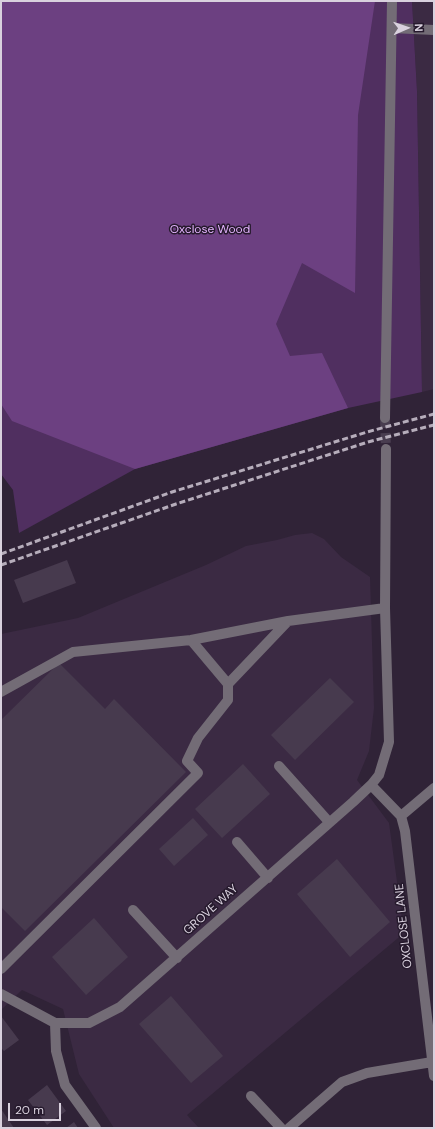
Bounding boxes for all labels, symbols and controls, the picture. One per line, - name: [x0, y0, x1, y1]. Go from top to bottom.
- north arrow: [387, 8, 427, 48]
- text: N: [412, 23, 426, 32]
- park label: Oxclose Wood: [170, 223, 250, 237]
- street label: GROVE WAY: [181, 882, 241, 938]
- street label: OXCLOSE LANE: [392, 883, 416, 969]
- scale bar: [10, 1095, 63, 1121]
- text: 20 m: [15, 1102, 44, 1118]

